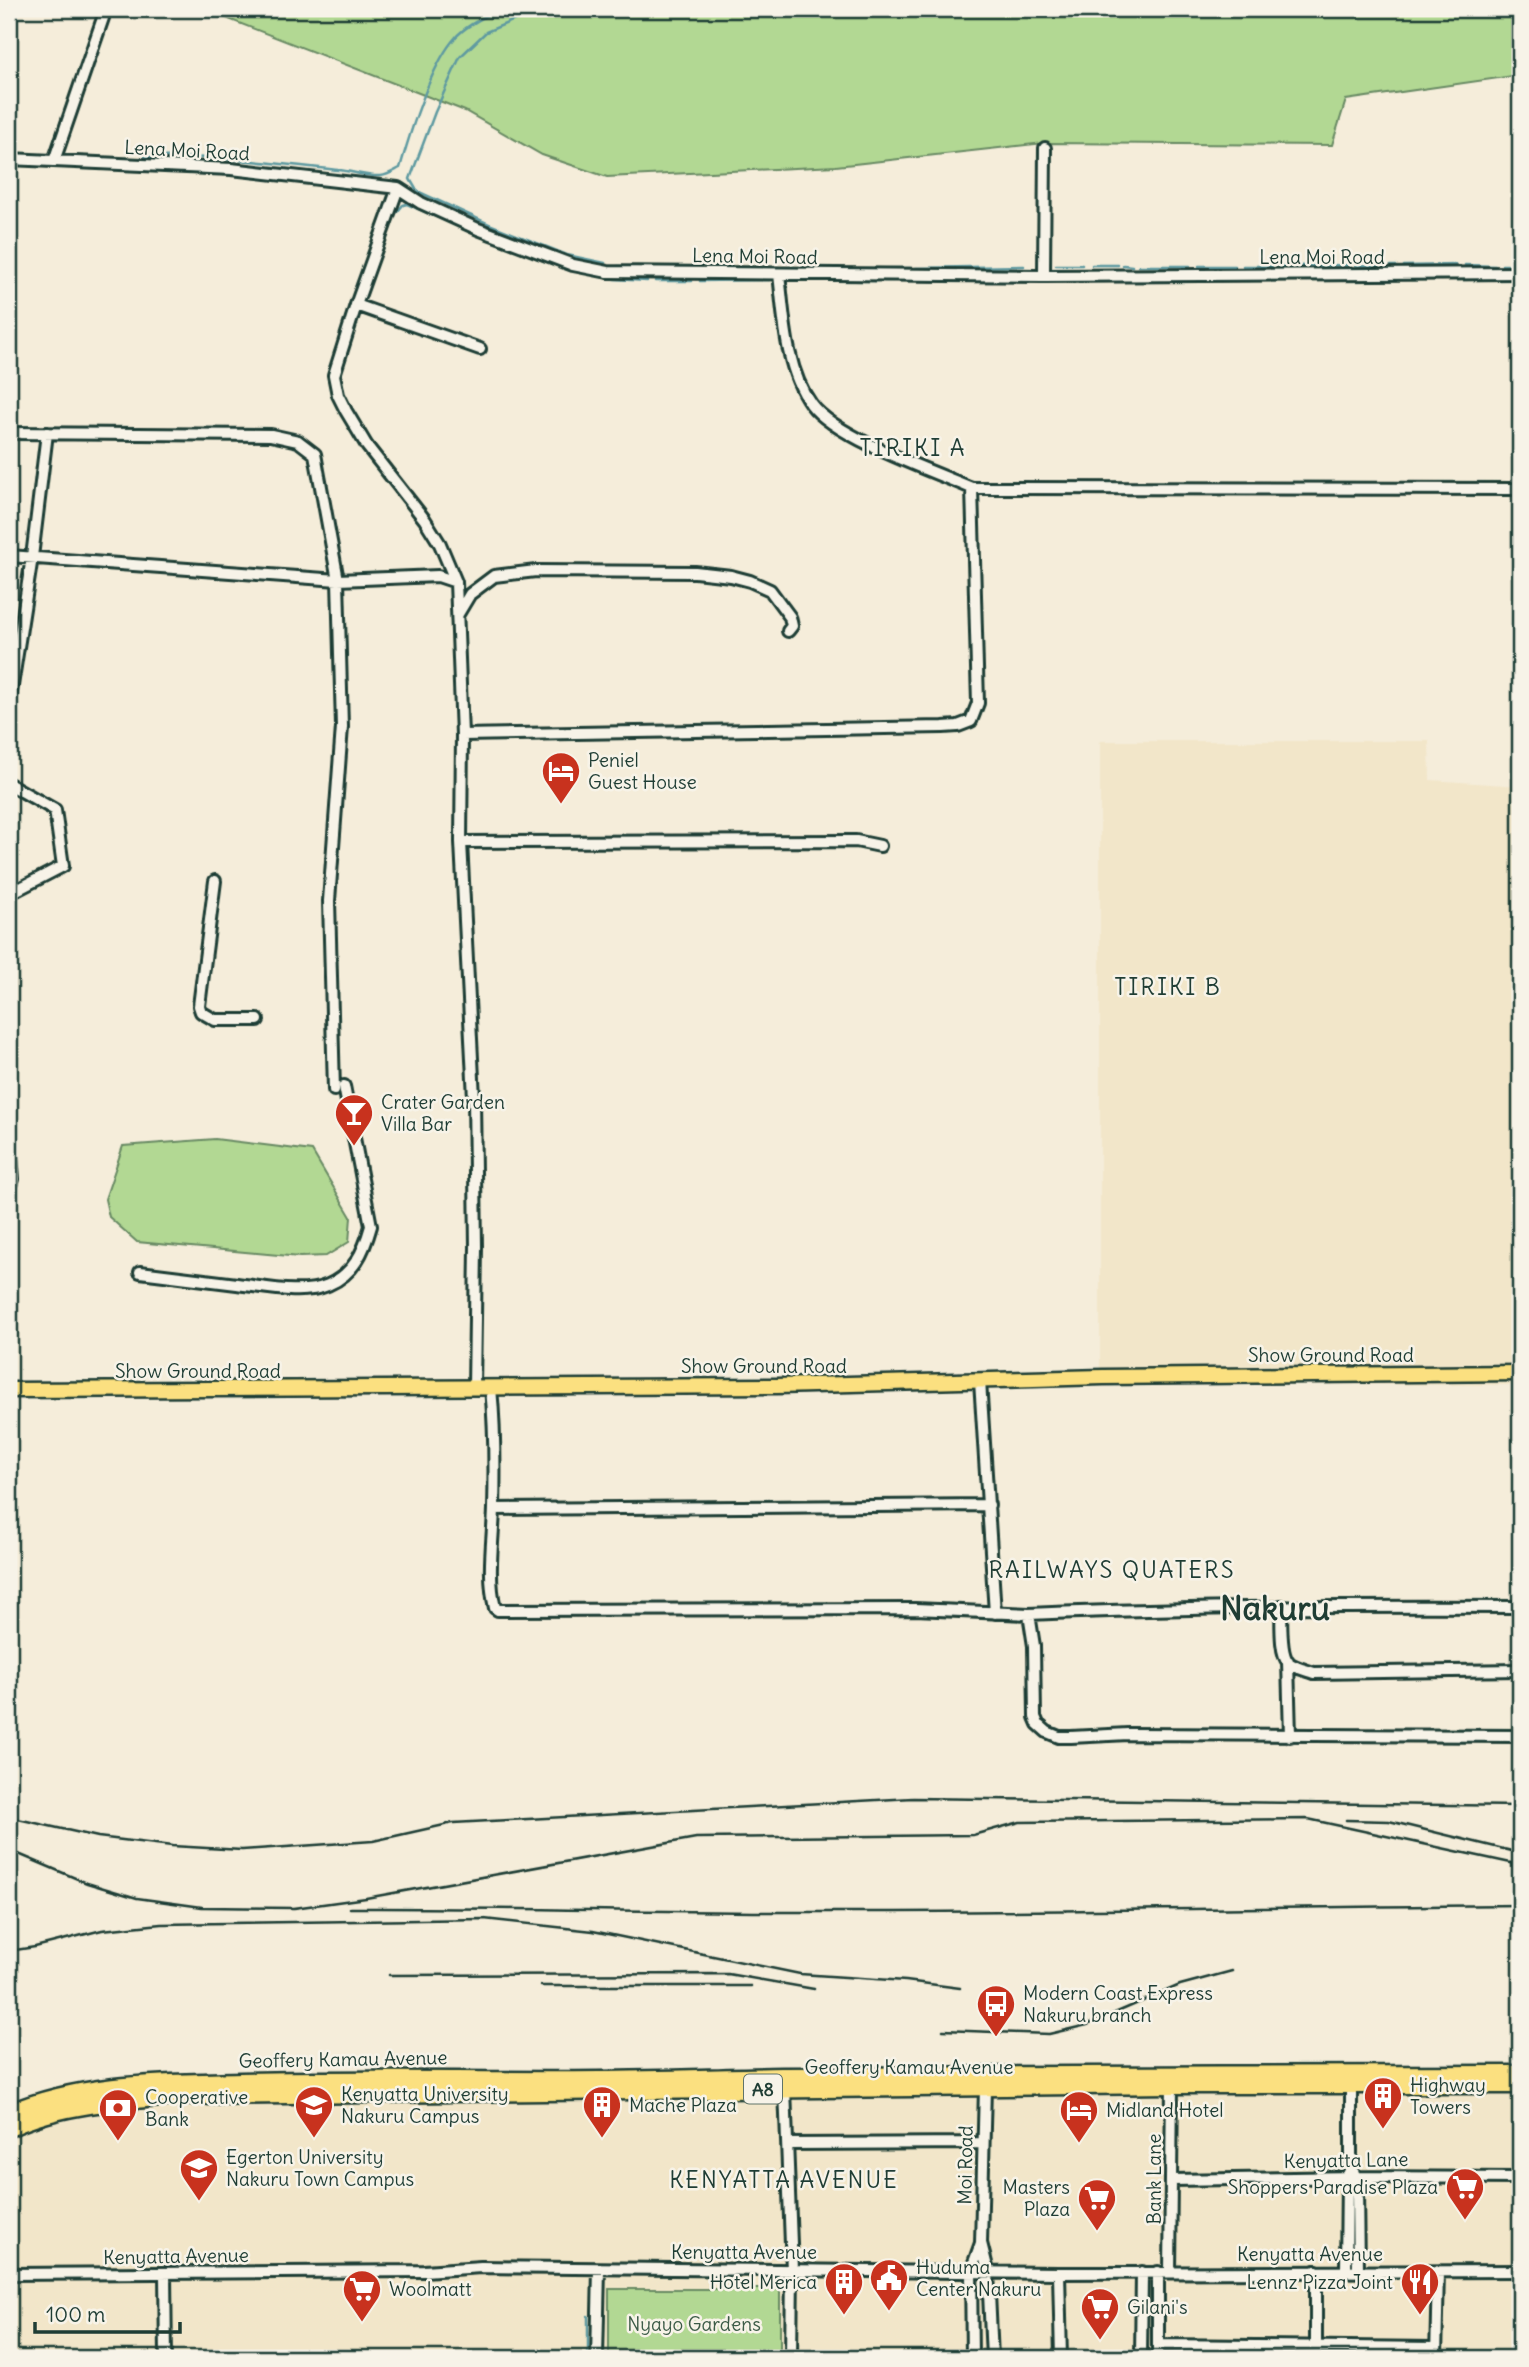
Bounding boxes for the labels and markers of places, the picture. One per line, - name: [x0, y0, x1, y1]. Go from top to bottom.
- place label: Peniel Guest House: [588, 748, 697, 794]
- hotel icon: Peniel Guest House: [540, 750, 582, 805]
- place label: Crater Garden Villa Bar: [381, 1090, 505, 1136]
- bar icon: Crater Garden Villa Bar: [333, 1092, 375, 1147]
- place label: Modern Coast Express Nakuru branch: [1023, 1981, 1213, 2027]
- bus stop icon: Modern Coast Express Nakuru branch: [975, 1983, 1017, 2038]
- place label: Highway Towers: [1410, 2073, 1486, 2119]
- building icon: Highway Towers: [1362, 2075, 1404, 2130]
- place label: Kenyatta University Nakuru Campus: [341, 2082, 509, 2128]
- school or university icon: Kenyatta University Nakuru Campus: [293, 2084, 335, 2139]
- building icon: Mache Plaza: [581, 2084, 623, 2139]
- place label: Cooperative Bank: [145, 2085, 248, 2131]
- bank icon: Cooperative Bank: [97, 2087, 139, 2142]
- hotel icon: Midland Hotel: [1058, 2089, 1100, 2144]
- place label: Mache Plaza: [629, 2093, 737, 2117]
- place label: Midland Hotel: [1106, 2098, 1223, 2122]
- place label: Egerton University Nakuru Town Campus: [226, 2145, 414, 2191]
- school or university icon: Egerton University Nakuru Town Campus: [178, 2147, 220, 2202]
- supermarket icon: Shoppers Paradise Plaza: [1444, 2166, 1486, 2221]
- place label: Masters Plaza: [1002, 2175, 1070, 2221]
- place label: Shoppers Paradise Plaza: [1228, 2175, 1438, 2199]
- supermarket icon: Masters Plaza: [1076, 2177, 1118, 2232]
- place label: Huduma Center Nakuru: [916, 2255, 1041, 2301]
- public building icon: Huduma Center Nakuru: [868, 2257, 910, 2312]
- building icon: Hotel Merica: [823, 2261, 865, 2316]
- restaurant icon: Lennz Pizza Joint: [1399, 2261, 1441, 2316]
- supermarket icon: Woolmatt: [341, 2268, 383, 2323]
- place label: Hotel Merica: [710, 2270, 817, 2294]
- place label: Lennz Pizza Joint: [1247, 2270, 1393, 2294]
- place label: Woolmatt: [389, 2277, 472, 2301]
- supermarket icon: Gilani's: [1079, 2286, 1121, 2341]
- place label: Gilani's: [1127, 2295, 1188, 2319]

